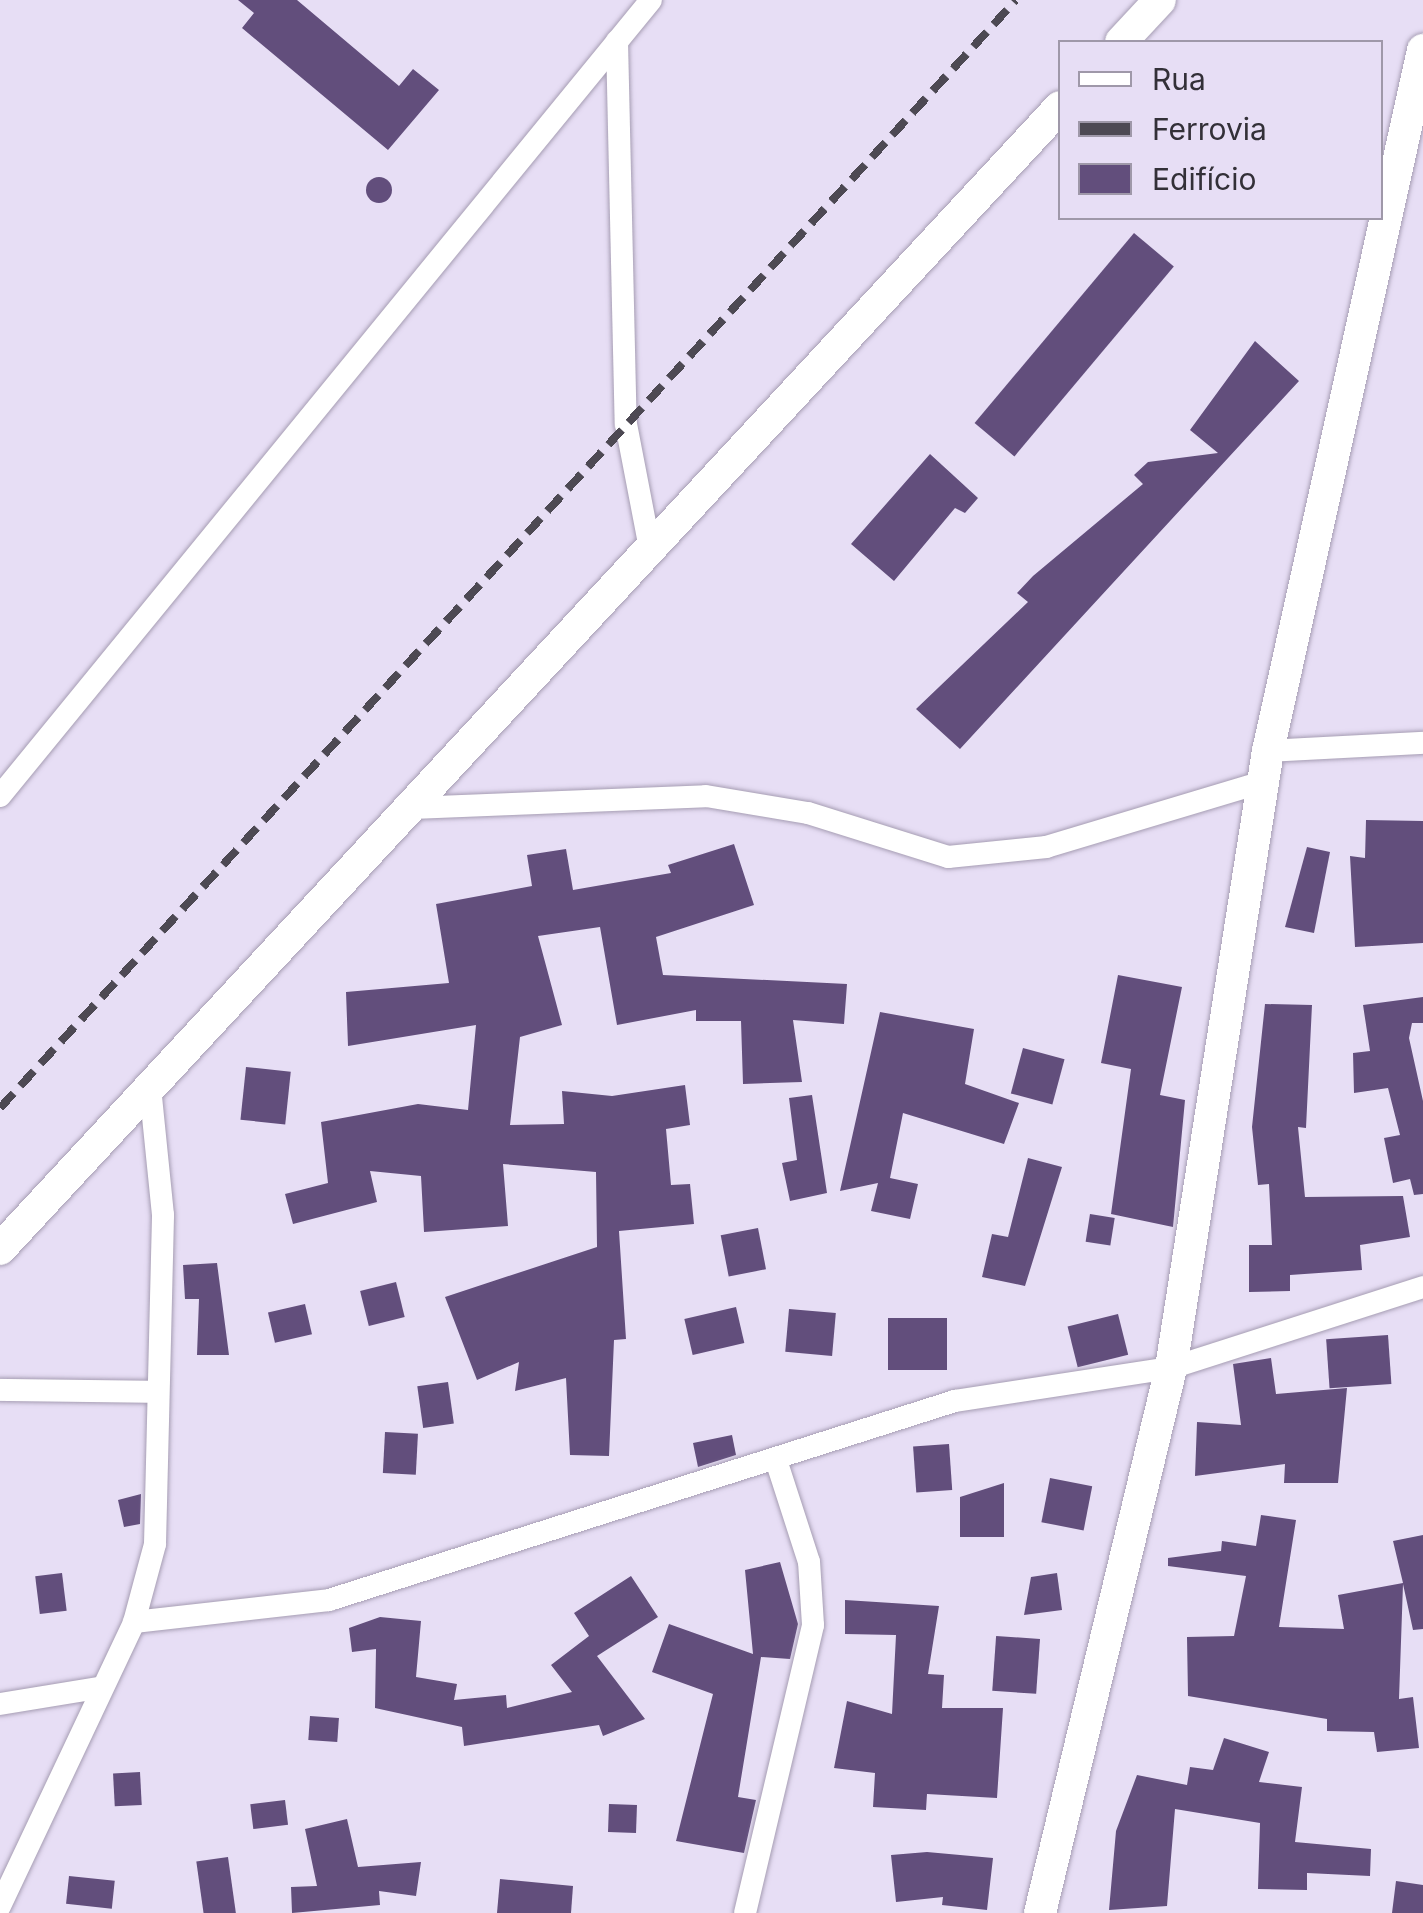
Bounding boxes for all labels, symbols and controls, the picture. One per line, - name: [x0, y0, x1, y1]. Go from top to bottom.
- legend: [1058, 40, 1383, 220]
- text: Rua: [1152, 61, 1206, 97]
- text: Ferrovia: [1152, 111, 1267, 147]
- text: Edifício: [1152, 161, 1256, 197]

